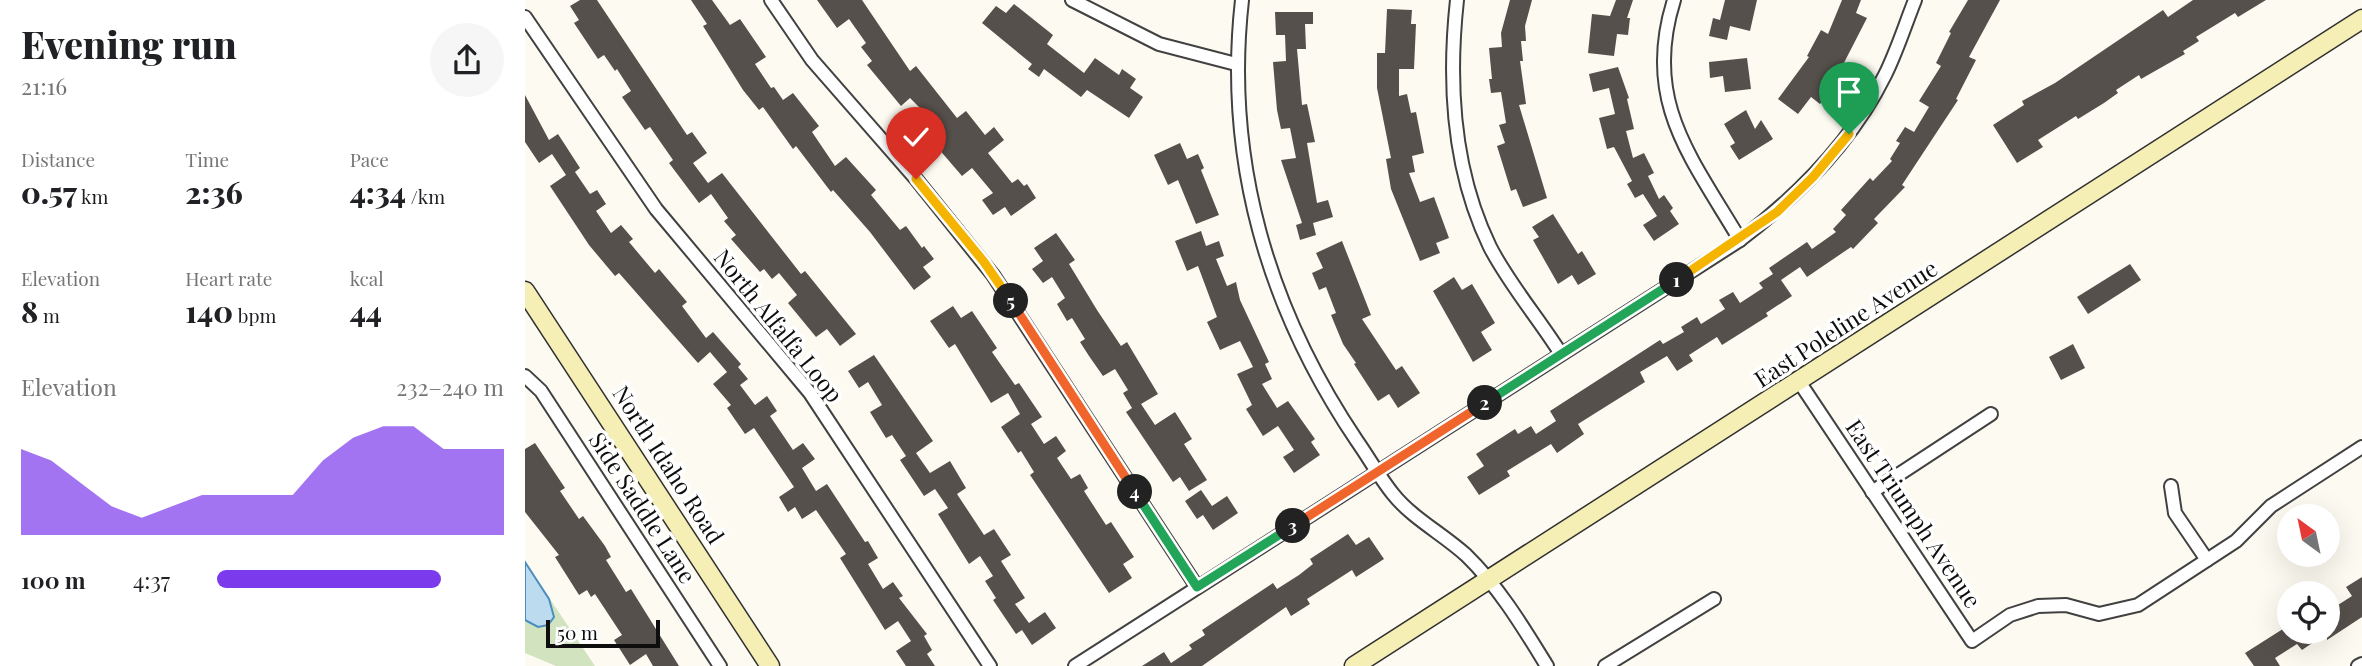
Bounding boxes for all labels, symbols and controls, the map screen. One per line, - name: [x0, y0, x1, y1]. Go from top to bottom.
- text: Evening run: [21, 18, 237, 69]
- button: share: [430, 23, 504, 97]
- pin: [1819, 62, 1879, 134]
- text: 21:16: [21, 70, 67, 101]
- icon: arrive: [1830, 73, 1868, 111]
- pin: [886, 107, 946, 179]
- icon: check: [897, 118, 935, 156]
- text: Distance: [21, 146, 95, 172]
- text: Time: [185, 146, 229, 172]
- text: Pace: [350, 146, 389, 172]
- text: 0.57: [21, 172, 77, 212]
- text: 2:36: [185, 172, 243, 212]
- text: 4:34: [350, 172, 406, 212]
- text: km: [77, 183, 108, 209]
- text: /km: [406, 183, 445, 209]
- street label: North Alfalfa Loop: [708, 242, 851, 408]
- street label: East Poleline Avenue: [1748, 252, 1943, 394]
- pin: 1: [1659, 262, 1695, 298]
- text: Elevation: [21, 265, 100, 291]
- text: Heart rate: [185, 265, 272, 291]
- text: kcal: [350, 265, 384, 291]
- text: 1: [1673, 266, 1680, 292]
- pin: 5: [993, 284, 1029, 318]
- text: 5: [1006, 287, 1015, 313]
- text: 8: [21, 291, 38, 331]
- text: 140: [185, 291, 233, 331]
- text: 44: [350, 291, 382, 331]
- text: m: [38, 302, 60, 328]
- text: bpm: [233, 302, 276, 328]
- text: Elevation: [21, 371, 117, 402]
- text: 232–240 m: [396, 371, 504, 402]
- street label: North Idaho Road: [607, 379, 732, 549]
- pin: 2: [1467, 386, 1503, 420]
- text: 2: [1480, 389, 1489, 415]
- street label: East Triumph Avenue: [1839, 413, 1989, 614]
- street label: Side Saddle Lane: [583, 426, 704, 589]
- pin: 4: [1117, 475, 1153, 510]
- text: 4: [1129, 478, 1140, 504]
- north arrow: [2277, 504, 2340, 567]
- map controls: [2277, 504, 2340, 644]
- pin: 3: [1275, 508, 1311, 544]
- text: 3: [1288, 512, 1297, 538]
- text: 100 m: [21, 564, 86, 595]
- text: 4:37: [133, 564, 170, 595]
- button: locate: [2277, 581, 2340, 644]
- scale bar: [546, 617, 660, 649]
- text: 50 m: [557, 619, 598, 645]

